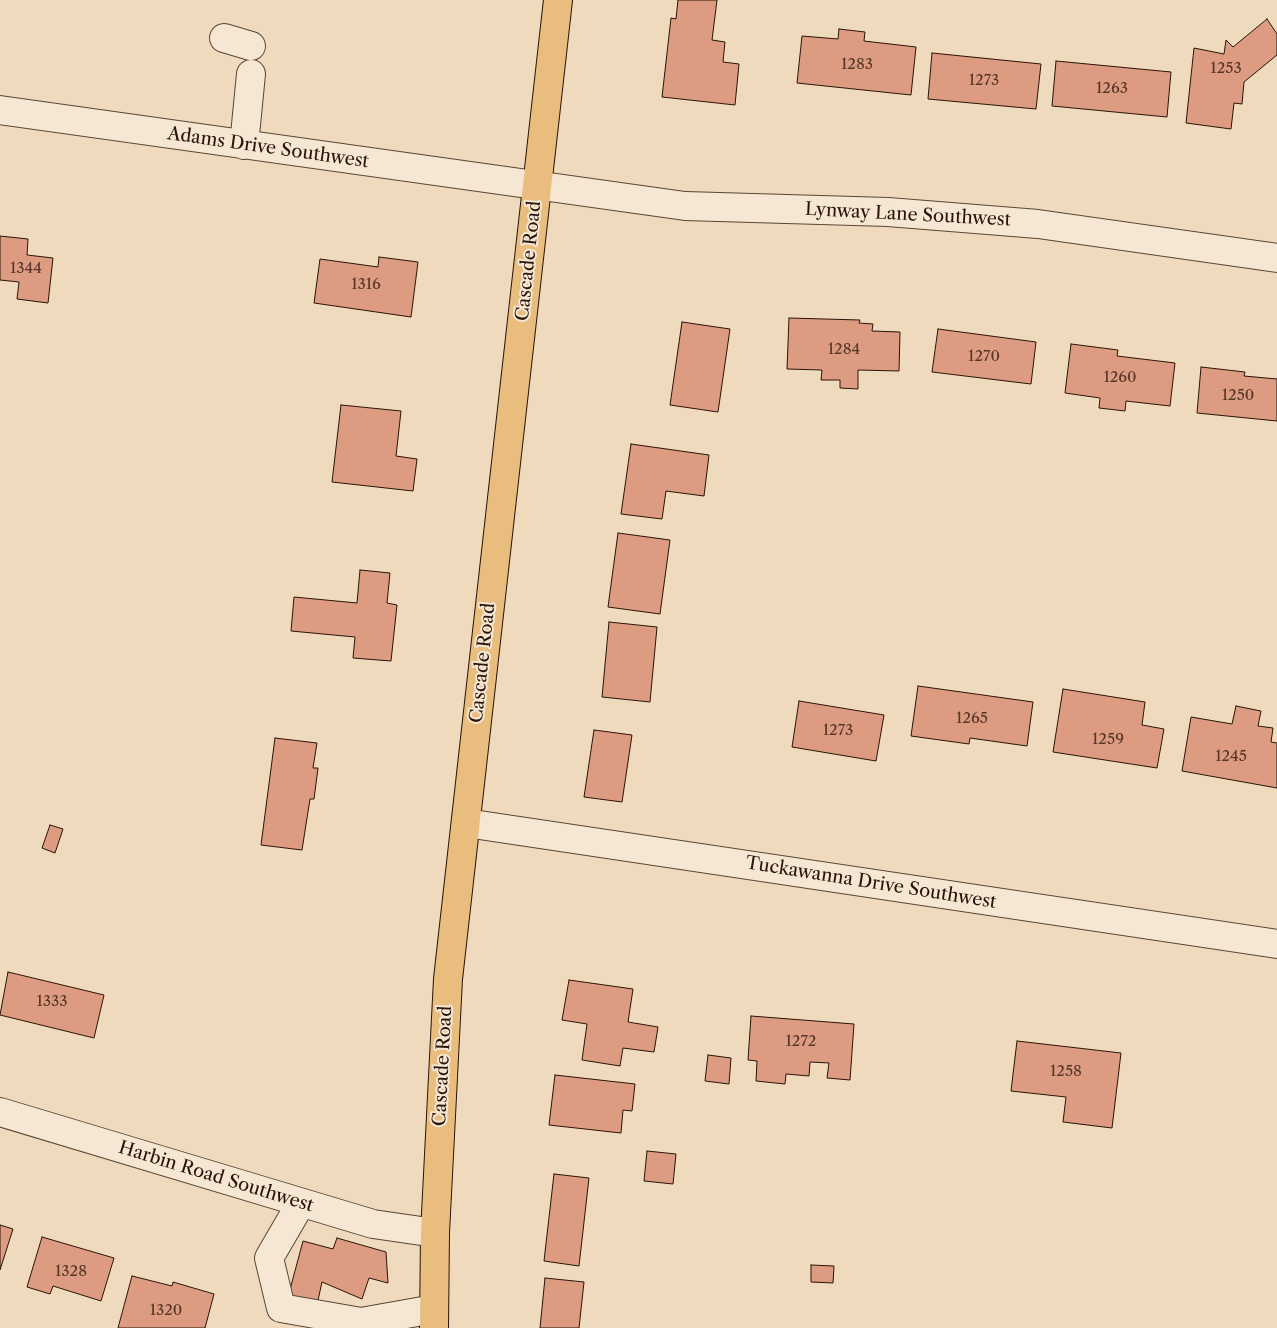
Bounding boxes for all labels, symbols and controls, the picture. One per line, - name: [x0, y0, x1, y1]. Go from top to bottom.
- house number: 1283: [841, 56, 873, 74]
- house number: 1253: [1210, 60, 1242, 78]
- house number: 1273: [969, 72, 999, 90]
- house number: 1263: [1096, 80, 1128, 98]
- street label: Adams Drive Southwest: [166, 123, 370, 173]
- street label: Lynway Lane Southwest: [805, 199, 1011, 231]
- street label: Cascade Road: [512, 200, 546, 322]
- house number: 1344: [10, 260, 42, 278]
- house number: 1316: [351, 276, 381, 294]
- house number: 1284: [828, 341, 860, 359]
- house number: 1270: [968, 348, 1000, 366]
- house number: 1260: [1103, 369, 1137, 387]
- house number: 1250: [1222, 387, 1254, 405]
- street label: Cascade Road: [466, 602, 500, 724]
- house number: 1265: [956, 710, 988, 728]
- house number: 1273: [823, 722, 853, 740]
- house number: 1259: [1092, 731, 1124, 749]
- house number: 1245: [1215, 748, 1247, 766]
- street label: Tuckawanna Drive Southwest: [744, 853, 998, 913]
- house number: 1333: [36, 993, 68, 1011]
- street label: Cascade Road: [429, 1005, 457, 1127]
- house number: 1272: [786, 1033, 816, 1051]
- house number: 1258: [1050, 1063, 1082, 1081]
- street label: Harbin Road Southwest: [116, 1137, 316, 1217]
- house number: 1328: [55, 1263, 87, 1281]
- house number: 1320: [150, 1302, 182, 1320]

